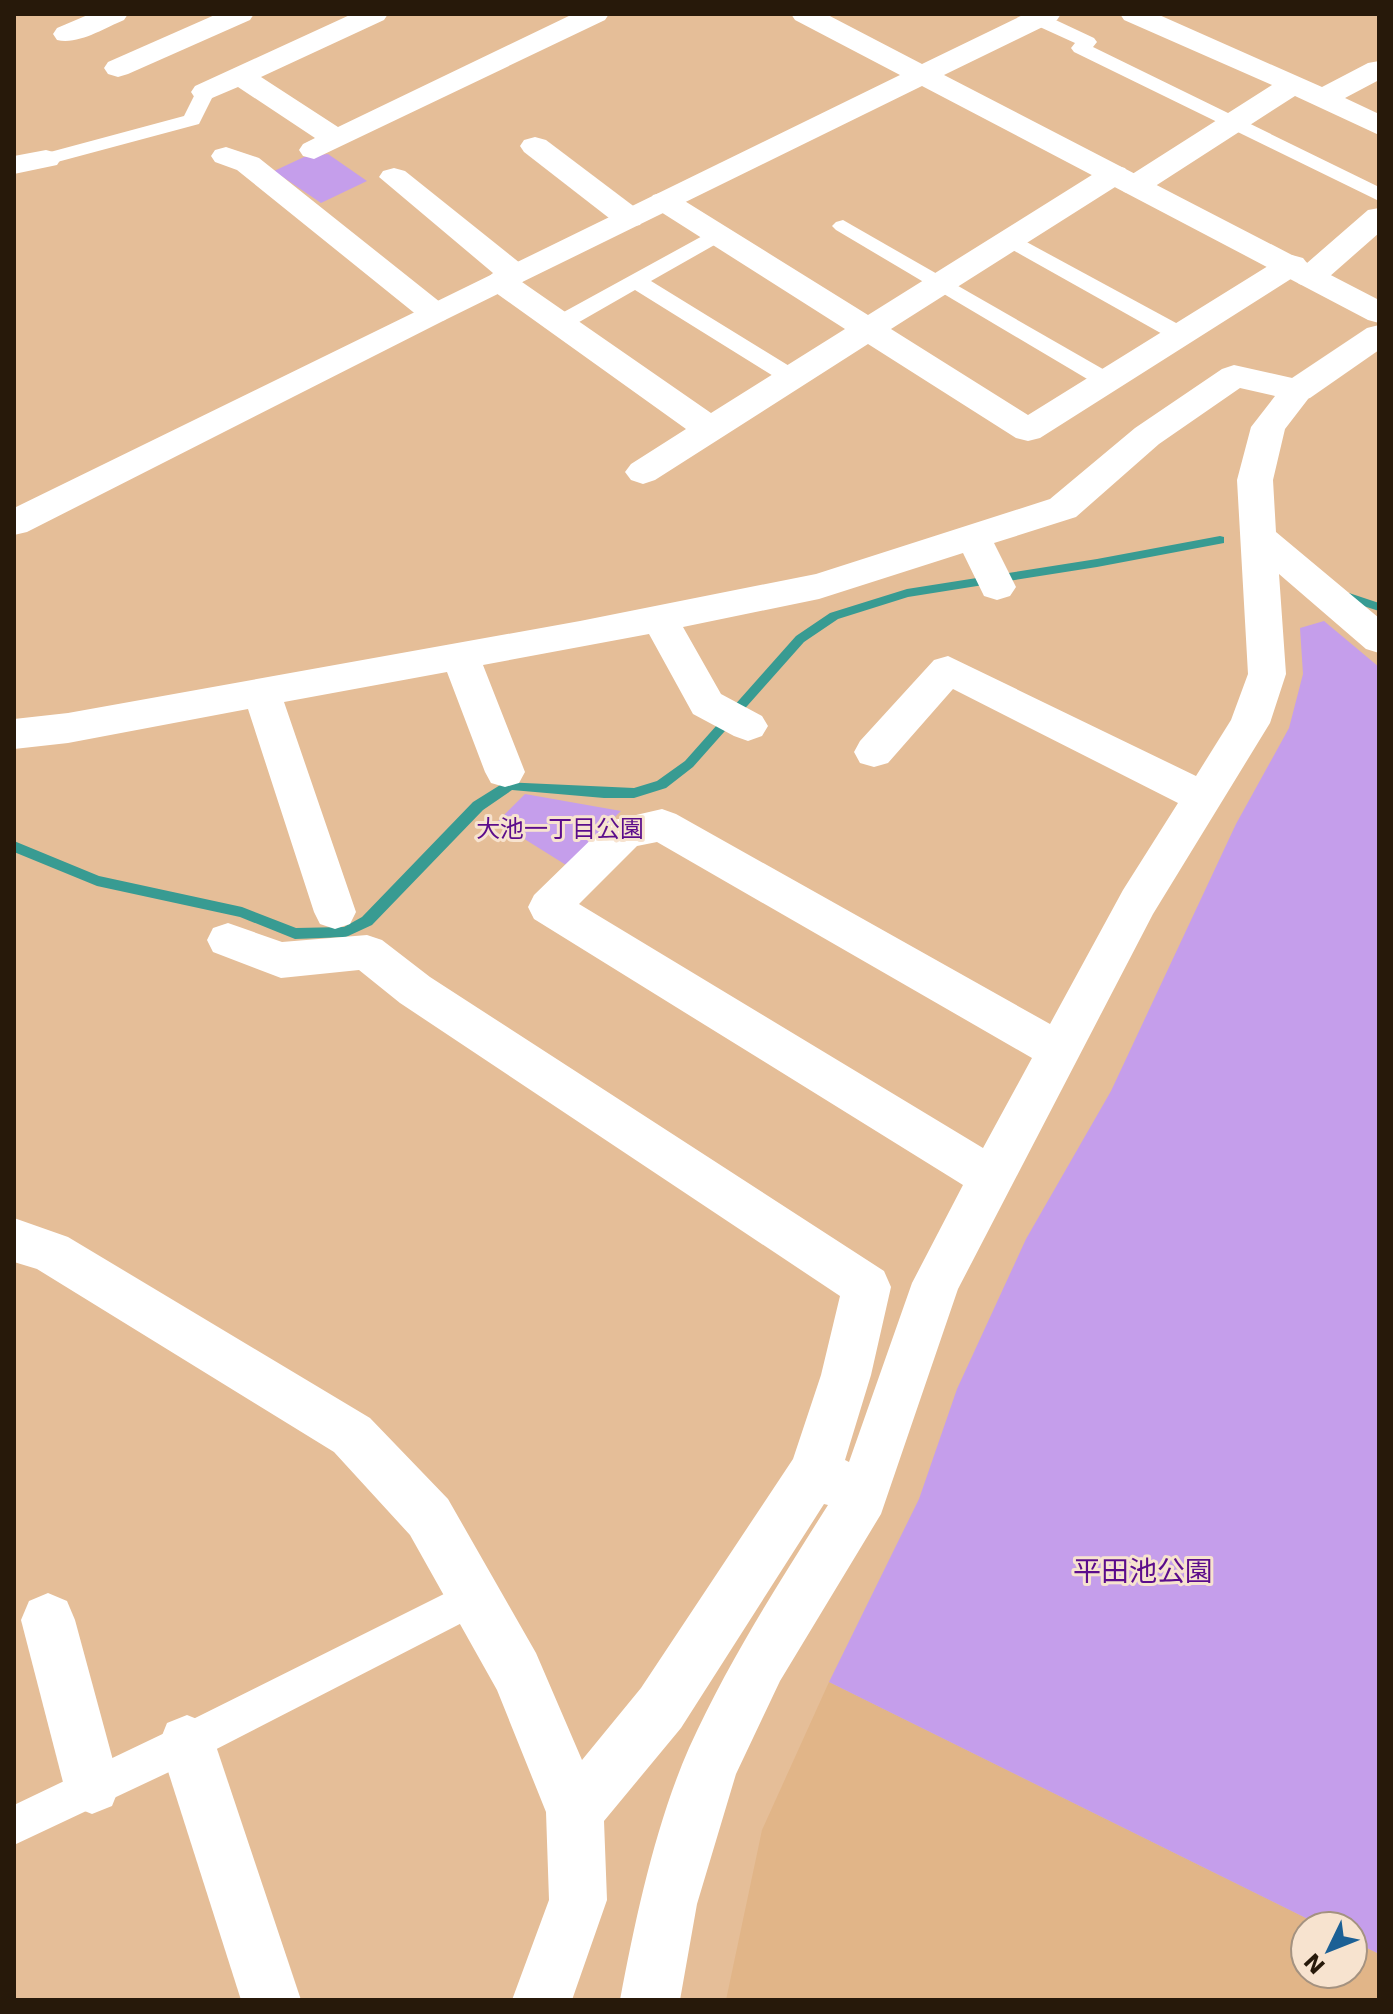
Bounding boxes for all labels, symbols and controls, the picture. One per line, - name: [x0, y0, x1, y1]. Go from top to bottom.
- park label: 大池一丁目公園: [476, 815, 644, 843]
- park label: 平田池公園: [1073, 1555, 1213, 1588]
- north arrow: [1289, 1910, 1369, 1990]
- text: N: [1299, 1948, 1330, 1979]

